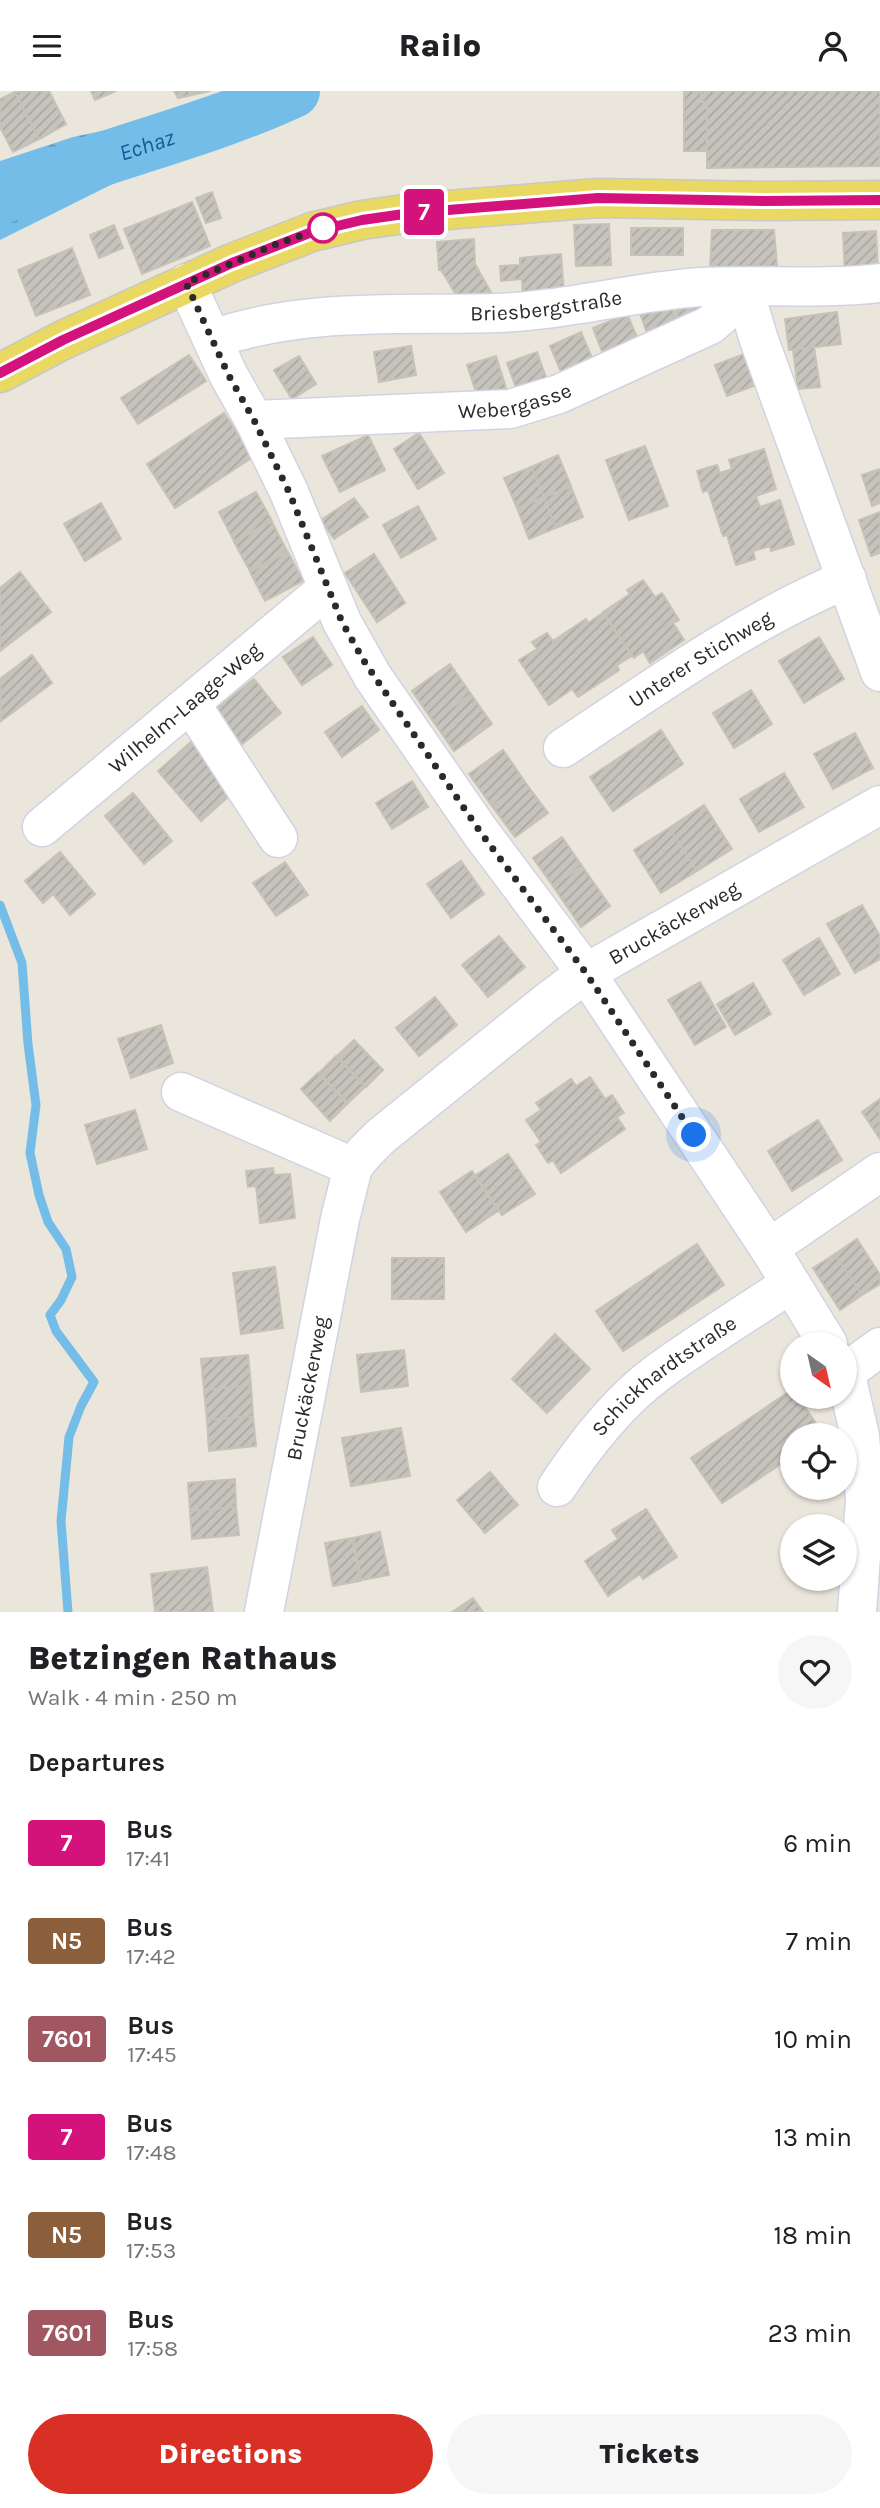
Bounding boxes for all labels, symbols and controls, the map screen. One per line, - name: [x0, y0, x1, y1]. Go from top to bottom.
- icon: menu: [28, 27, 66, 65]
- text: Railo: [399, 27, 481, 64]
- icon: person: [814, 27, 852, 65]
- water label: Echaz: [116, 124, 178, 167]
- line badge: 7: [401, 189, 447, 235]
- text: 7: [418, 198, 430, 226]
- unlabelled marker: [308, 213, 338, 243]
- street label: Briesbergstraße: [470, 285, 624, 326]
- street label: Webergasse: [457, 378, 575, 423]
- street label: Unterer Stichweg: [624, 605, 777, 712]
- street label: Wilhelm-Laage-Weg: [104, 637, 266, 778]
- street label: Bruckäckerweg: [604, 876, 744, 969]
- your location: [676, 1117, 711, 1152]
- street label: Schickhardtstraße: [587, 1311, 741, 1441]
- street label: Bruckäckerweg: [282, 1314, 333, 1462]
- north arrow: [780, 1332, 858, 1409]
- map controls: [780, 1332, 857, 1591]
- button: locate: [780, 1423, 857, 1500]
- button: layers: [780, 1514, 857, 1591]
- button: heart: [778, 1635, 852, 1709]
- text: Betzingen Rathaus: [28, 1639, 337, 1677]
- text: Walk · 4 min · 250 m: [28, 1684, 237, 1711]
- text: Departures: [28, 1747, 165, 1778]
- text: Bus: [126, 1814, 173, 1845]
- text: 6 min: [783, 1828, 852, 1859]
- text: 7: [61, 1829, 72, 1857]
- text: 17:41: [126, 1845, 170, 1872]
- text: Bus: [126, 1912, 173, 1943]
- text: 7 min: [786, 1926, 852, 1957]
- text: N5: [51, 1927, 82, 1955]
- text: 17:42: [126, 1943, 176, 1970]
- text: Bus: [127, 2010, 174, 2041]
- text: 10 min: [774, 2024, 852, 2055]
- text: 7601: [42, 2025, 92, 2053]
- text: 17:45: [127, 2041, 177, 2068]
- text: Bus: [126, 2108, 173, 2139]
- text: 13 min: [774, 2122, 852, 2153]
- text: 7: [61, 2123, 72, 2151]
- text: 17:48: [126, 2139, 177, 2166]
- text: Bus: [126, 2206, 173, 2237]
- text: 18 min: [773, 2220, 852, 2251]
- text: N5: [51, 2221, 82, 2249]
- text: 17:53: [126, 2237, 176, 2264]
- text: Bus: [127, 2304, 174, 2335]
- text: 23 min: [768, 2318, 852, 2349]
- text: 7601: [42, 2319, 92, 2347]
- text: 17:58: [127, 2335, 178, 2362]
- button: Directions: [28, 2414, 433, 2494]
- button: Tickets: [447, 2414, 852, 2494]

